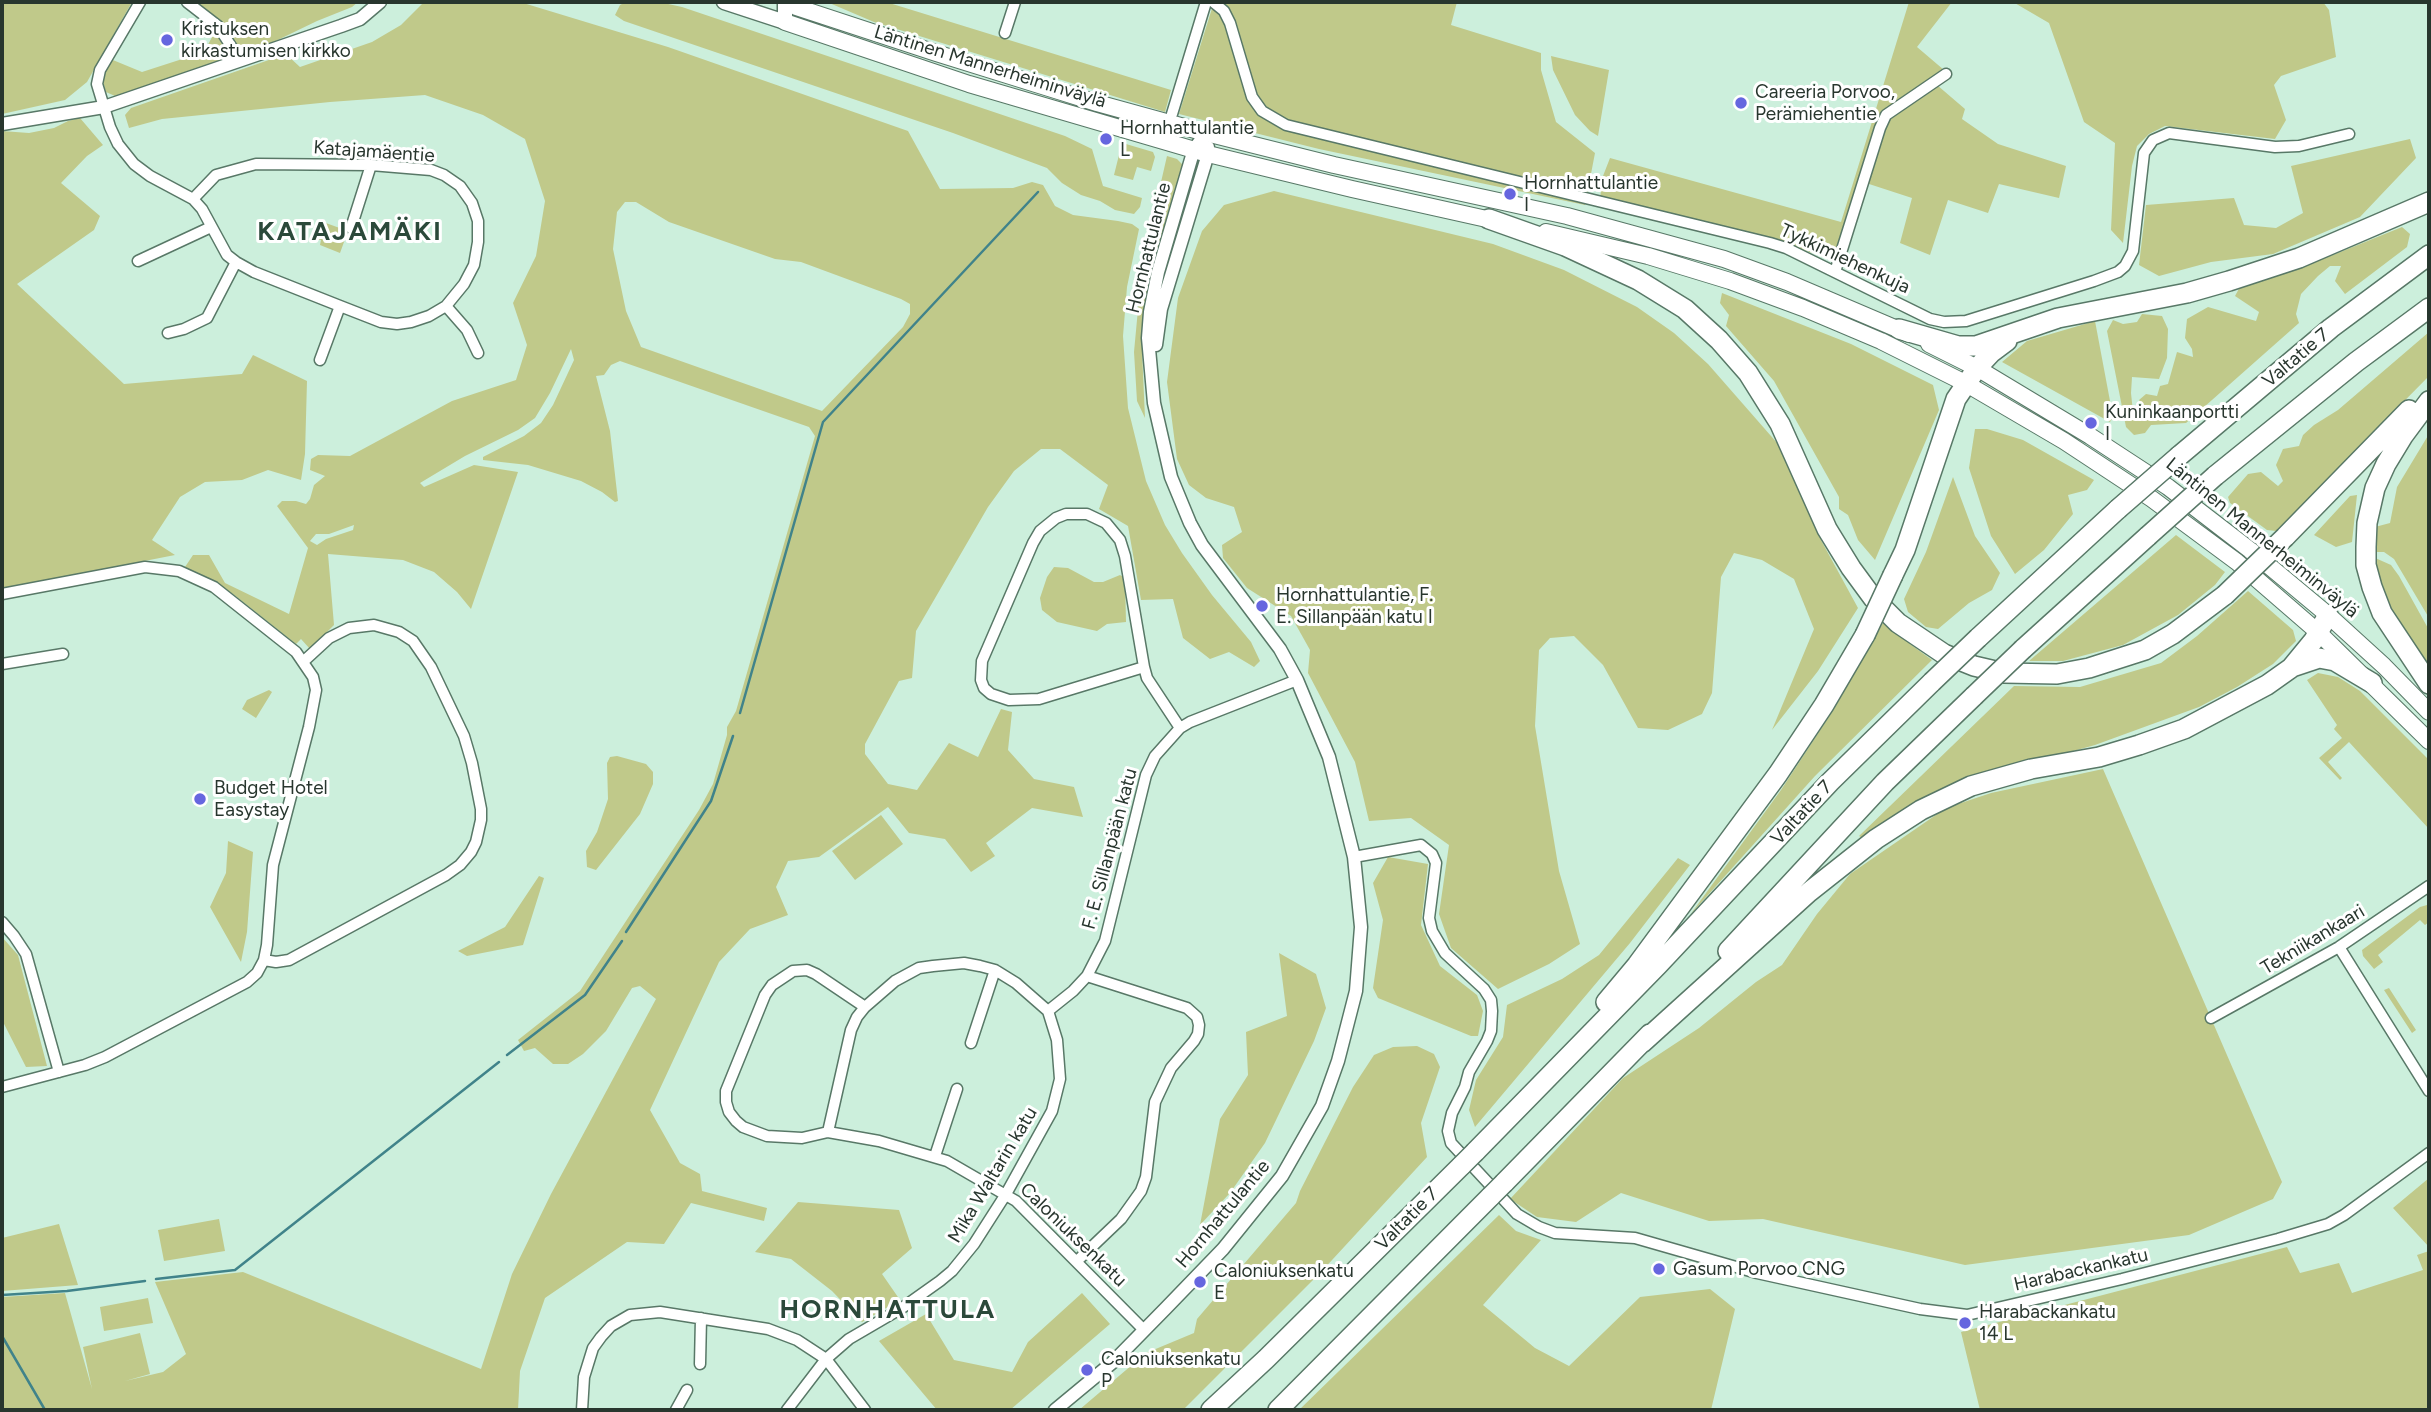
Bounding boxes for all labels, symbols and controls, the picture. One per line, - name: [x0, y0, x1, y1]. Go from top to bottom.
- place label: Kristuksen kirkastumisen kirkko: [181, 18, 351, 62]
- street label: Läntinen Mannerheiminväylä: [871, 21, 1109, 113]
- marker: Kristuksen kirkastumisen kirkko: [159, 32, 175, 48]
- place label: Careeria Porvoo, Perämiehentie: [1755, 81, 1895, 125]
- marker: Careeria Porvoo, Perämiehentie: [1733, 95, 1749, 111]
- place label: Hornhattulantie L: [1120, 117, 1254, 161]
- marker: Hornhattulantie L: [1098, 131, 1114, 147]
- street label: Katajamäentie: [313, 136, 435, 168]
- place label: Hornhattulantie I: [1524, 172, 1658, 216]
- street label: Hornhattulantie: [1122, 180, 1176, 316]
- marker: Hornhattulantie I: [1502, 186, 1518, 202]
- district label: KATAJAMÄKI: [259, 216, 441, 248]
- street label: Tykkimiehenkuja: [1777, 219, 1913, 299]
- street label: Valtatie 7: [2258, 324, 2334, 392]
- place label: Kuninkaanportti I: [2105, 401, 2239, 445]
- marker: Kuninkaanportti I: [2083, 415, 2099, 431]
- street label: Läntinen Mannerheiminväylä: [2161, 453, 2363, 623]
- place label: Hornhattulantie, F. E. Sillanpään katu I: [1276, 584, 1433, 628]
- marker: Hornhattulantie, F. E. Sillanpään katu I: [1254, 598, 1270, 614]
- street label: F. E. Sillanpään katu: [1078, 766, 1142, 932]
- street label: Valtatie 7: [1766, 776, 1838, 850]
- place label: Budget Hotel Easystay: [214, 777, 328, 821]
- marker: Budget Hotel Easystay: [192, 791, 208, 807]
- street label: Tekniikankaari: [2257, 900, 2369, 980]
- street label: Mika Waltarin katu: [943, 1103, 1043, 1247]
- street label: Hornhattulantie: [1171, 1155, 1275, 1273]
- street label: Caloniuksenkatu: [1015, 1178, 1131, 1292]
- street label: Valtatie 7: [1371, 1183, 1443, 1255]
- street label: Harabackankatu: [2012, 1243, 2150, 1297]
- place label: Gasum Porvoo CNG: [1673, 1258, 1845, 1280]
- place label: Caloniuksenkatu E: [1214, 1260, 1354, 1304]
- marker: Gasum Porvoo CNG: [1651, 1261, 1667, 1277]
- marker: Caloniuksenkatu E: [1192, 1274, 1208, 1290]
- district label: HORNHATTULA: [781, 1294, 995, 1326]
- place label: Harabackankatu 14 L: [1979, 1301, 2116, 1345]
- marker: Harabackankatu 14 L: [1957, 1315, 1973, 1331]
- place label: Caloniuksenkatu P: [1101, 1348, 1241, 1392]
- marker: Caloniuksenkatu P: [1079, 1362, 1095, 1378]

